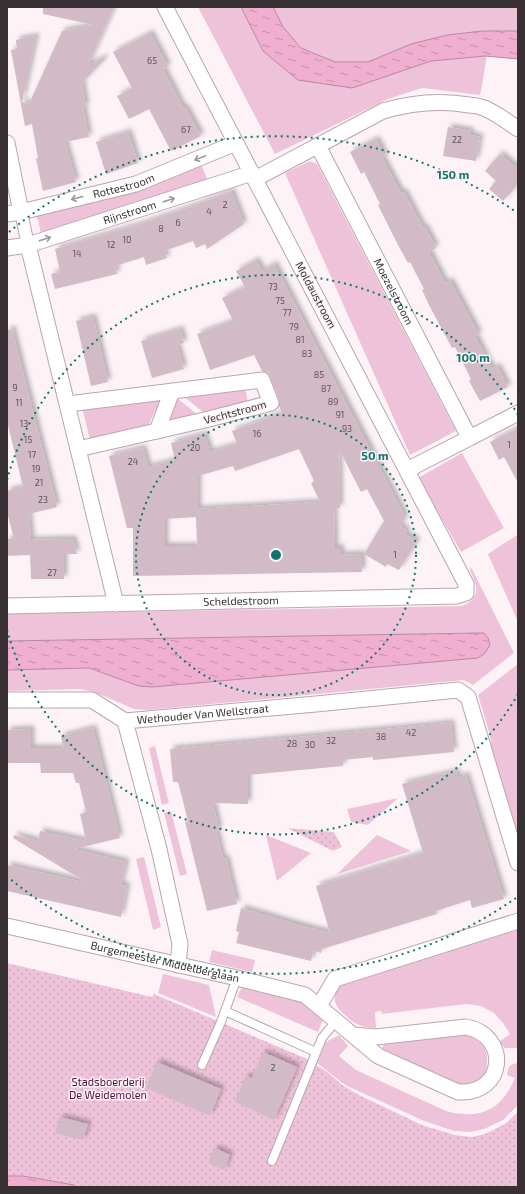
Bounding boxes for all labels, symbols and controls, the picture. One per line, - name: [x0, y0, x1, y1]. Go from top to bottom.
- house number: 65: [147, 55, 157, 66]
- house number: 67: [181, 124, 191, 135]
- house number: 22: [452, 134, 462, 145]
- one-way arrow: [194, 154, 206, 162]
- text: 150 m: [437, 167, 469, 181]
- street label: Rottestroom: [91, 170, 156, 200]
- one-way arrow: [71, 195, 84, 203]
- one-way arrow: [162, 195, 174, 203]
- street label: Rijnstroom: [101, 197, 158, 226]
- house number: 2: [222, 199, 228, 210]
- house number: 4: [206, 206, 212, 217]
- house number: 6: [175, 217, 181, 228]
- house number: 8: [158, 223, 164, 234]
- house number: 10: [122, 234, 132, 245]
- one-way arrow: [39, 235, 51, 243]
- house number: 12: [107, 239, 115, 250]
- house number: 14: [72, 248, 82, 259]
- street label: Moezelstroom: [371, 256, 417, 327]
- street label: Moldaustroom: [293, 259, 340, 330]
- house number: 73: [268, 281, 278, 292]
- house number: 75: [275, 295, 285, 306]
- house number: 77: [282, 307, 292, 318]
- house number: 79: [289, 321, 299, 332]
- house number: 81: [295, 334, 305, 345]
- house number: 83: [302, 348, 312, 359]
- text: 100 m: [456, 350, 490, 364]
- house number: 85: [314, 369, 324, 380]
- house number: 9: [12, 382, 18, 393]
- house number: 87: [321, 383, 331, 394]
- house number: 89: [328, 396, 338, 407]
- house number: 11: [15, 397, 23, 408]
- street label: Vechtstroom: [202, 397, 268, 426]
- house number: 91: [336, 409, 344, 420]
- house number: 13: [20, 418, 28, 429]
- house number: 93: [342, 423, 352, 434]
- house number: 16: [253, 428, 261, 439]
- house number: 15: [24, 434, 32, 445]
- house number: 1: [507, 439, 511, 450]
- house number: 20: [190, 442, 200, 453]
- text: 50 m: [361, 448, 389, 462]
- house number: 17: [28, 449, 36, 460]
- house number: 24: [128, 456, 139, 467]
- house number: 19: [32, 463, 40, 474]
- house number: 21: [35, 477, 43, 488]
- house number: 23: [38, 494, 48, 505]
- centre of rings: [269, 548, 283, 562]
- house number: 1: [393, 549, 397, 560]
- house number: 27: [47, 567, 57, 578]
- street label: Scheldestroom: [203, 593, 279, 608]
- street label: Wethouder Van Wellstraat: [136, 701, 269, 726]
- house number: 42: [406, 727, 416, 738]
- house number: 38: [376, 731, 386, 742]
- house number: 32: [326, 735, 336, 746]
- house number: 28: [287, 738, 297, 749]
- house number: 30: [305, 739, 315, 750]
- street label: Burgemeester Middelberglaan: [90, 938, 241, 984]
- house number: 2: [270, 1062, 276, 1073]
- park label: Stadsboerderij De Weidemolen: [69, 1075, 147, 1101]

